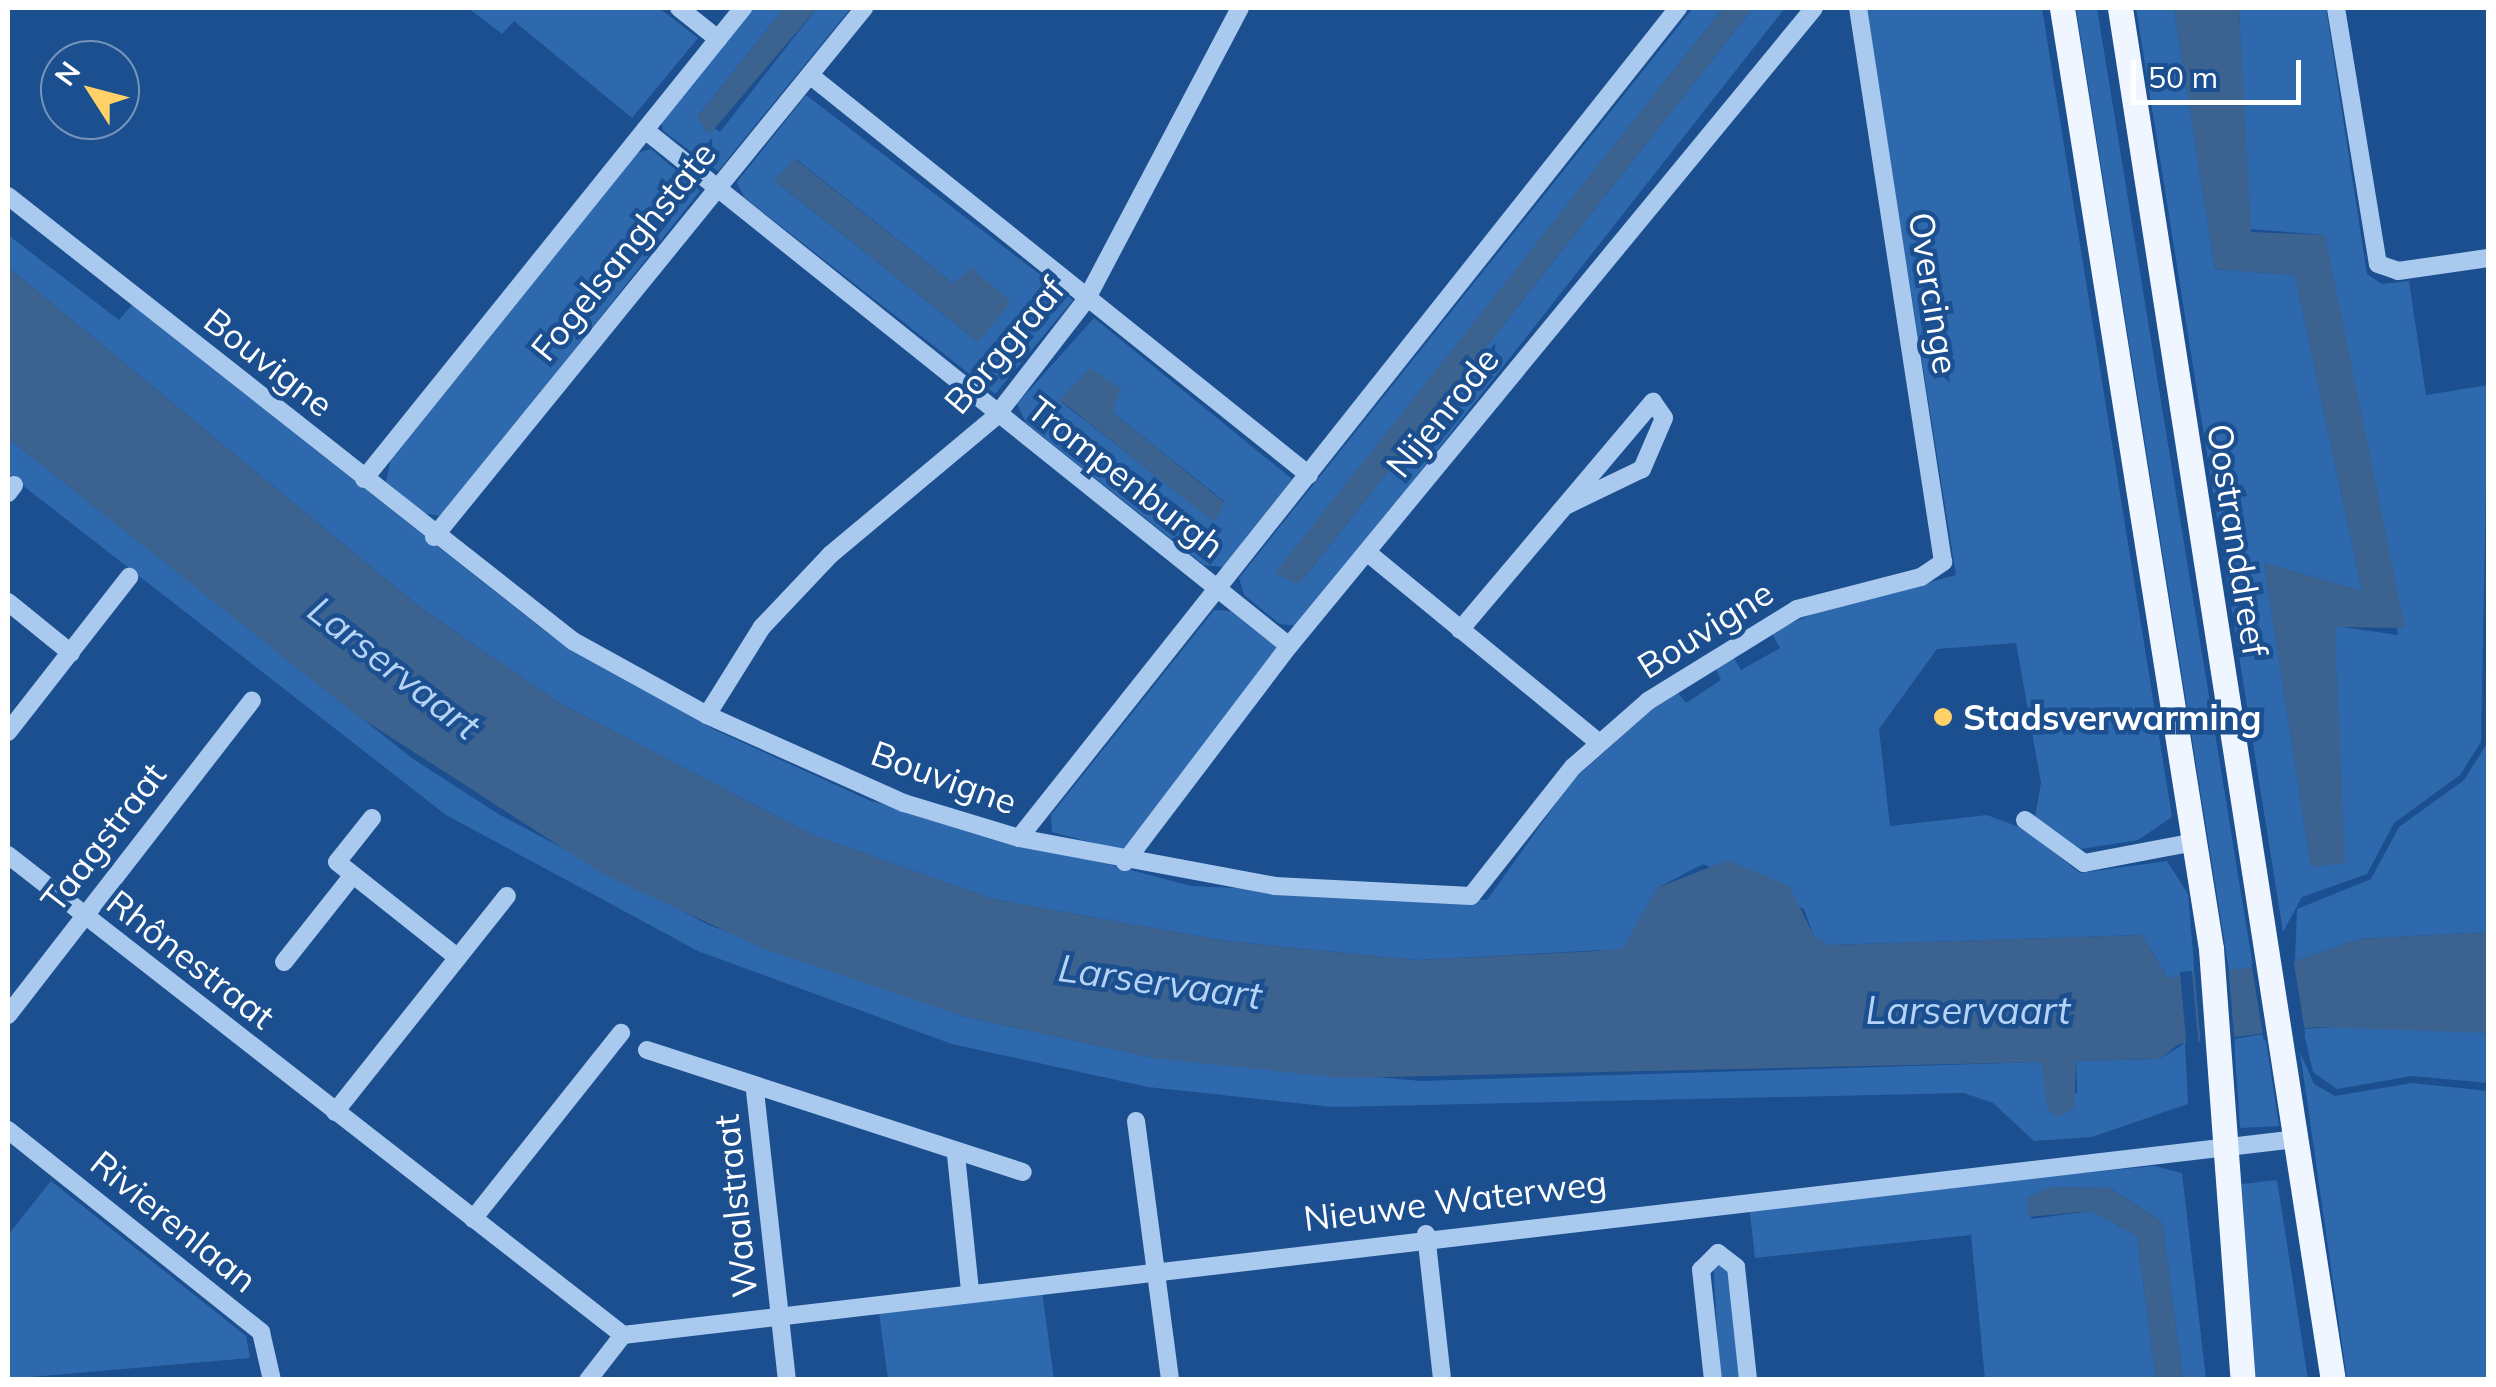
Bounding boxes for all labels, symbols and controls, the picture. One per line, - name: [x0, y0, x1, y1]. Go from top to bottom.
- north arrow: [40, 40, 140, 140]
- scale bar: [2136, 40, 2306, 102]
- text: N: [47, 54, 87, 92]
- text: 50 m: [2148, 58, 2218, 96]
- street label: Fogelsanghstate: [522, 133, 724, 369]
- street label: Overcinge: [1900, 209, 1968, 377]
- street label: Borggraaf: [935, 268, 1073, 422]
- street label: Bouvigne: [196, 299, 342, 425]
- street label: Nijenrode: [1377, 339, 1507, 485]
- street label: Trompenburgh: [1019, 387, 1233, 567]
- street label: Oostranddreef: [2199, 421, 2277, 659]
- street label: Bouvigne: [1630, 571, 1780, 687]
- water label: Larservaart: [299, 587, 489, 749]
- place label: Stadsverwarming: [1963, 696, 2261, 738]
- marker: Stadsverwarming: [1932, 706, 1954, 728]
- street label: Bouvigne: [866, 731, 1022, 823]
- street label: Taagstraat: [32, 754, 174, 920]
- street label: Rhônestraat: [99, 881, 283, 1037]
- water label: Larservaart: [1055, 945, 1265, 1019]
- water label: Larservaart: [1865, 988, 2071, 1034]
- street label: Waalstraat: [705, 1113, 765, 1299]
- street label: Rivierenlaan: [83, 1141, 265, 1301]
- street label: Nieuwe Waterweg: [1301, 1161, 1609, 1239]

